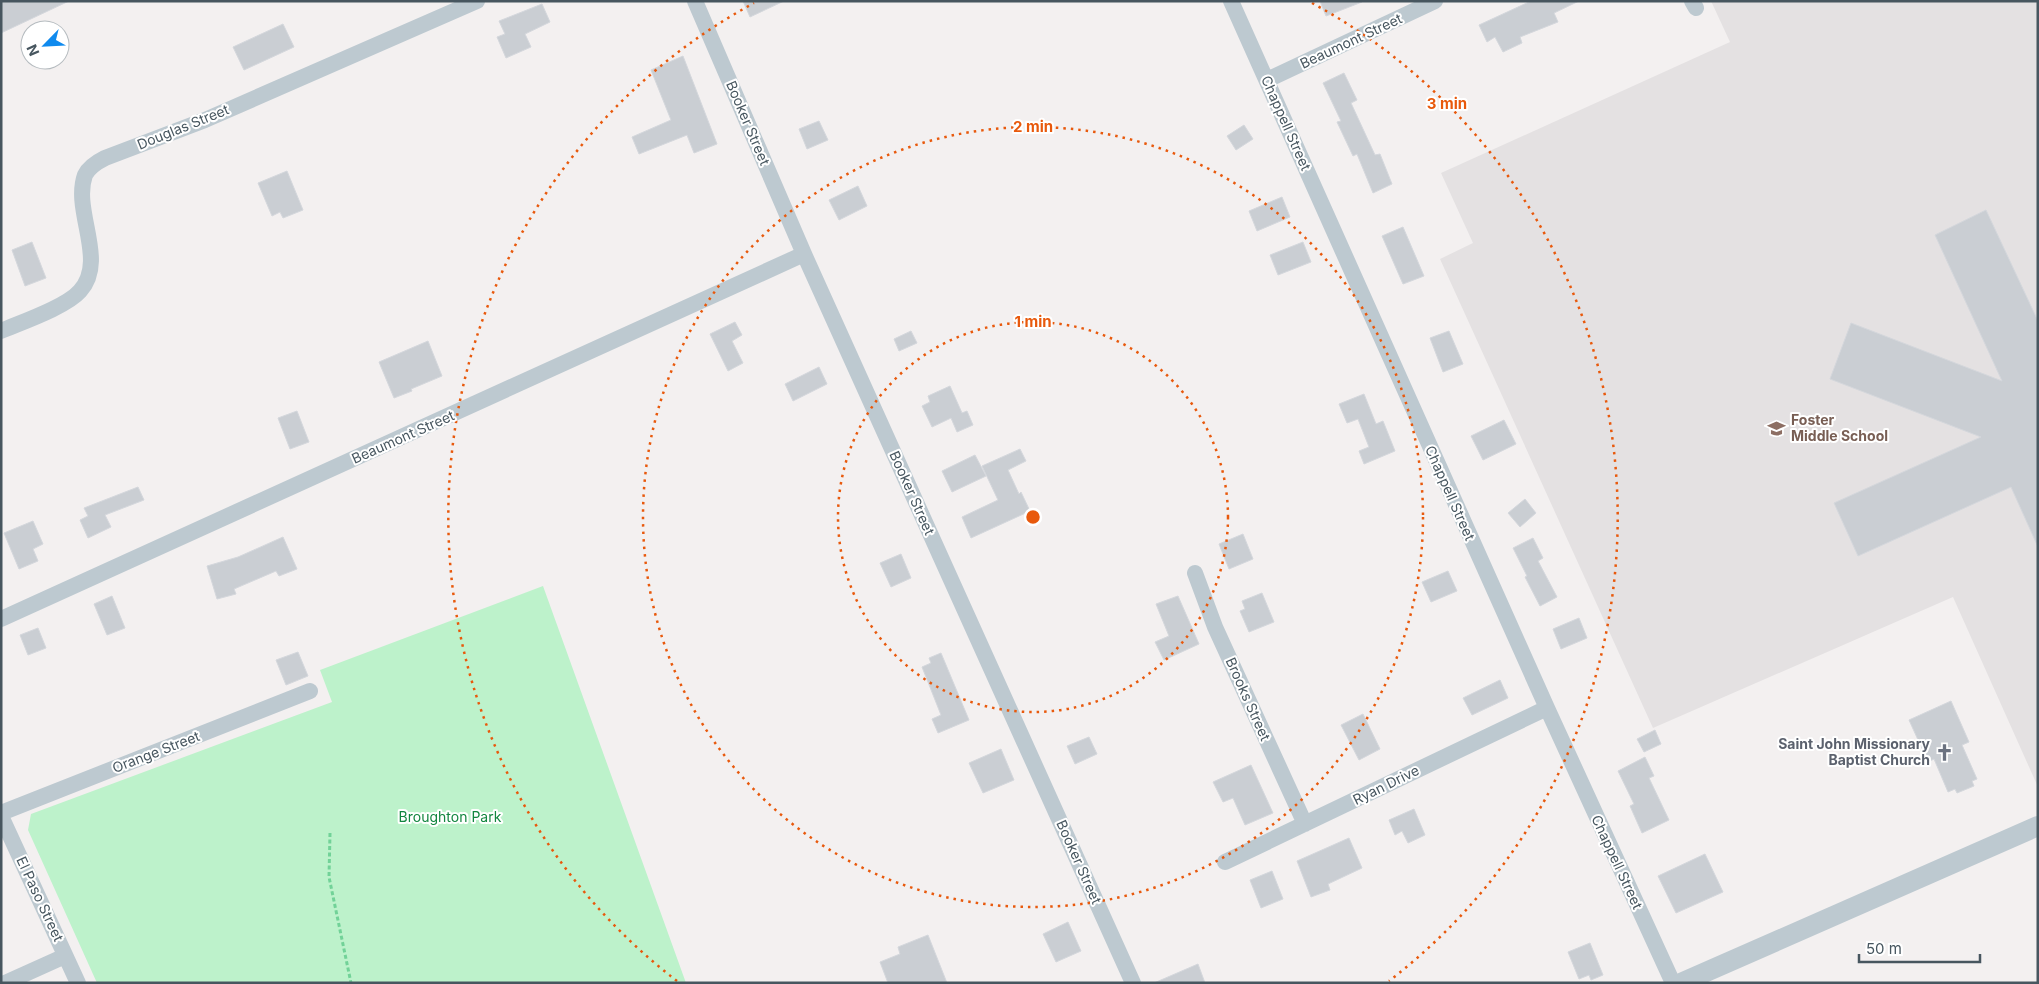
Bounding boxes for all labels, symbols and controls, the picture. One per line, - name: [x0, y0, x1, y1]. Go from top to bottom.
- street label: Beaumont Street: [1297, 9, 1405, 72]
- north arrow: [20, 20, 70, 70]
- text: N: [23, 42, 43, 59]
- street label: Chappell Street: [1258, 73, 1315, 173]
- street label: Booker Street: [723, 78, 774, 168]
- text: 3 min: [1427, 94, 1467, 113]
- street label: Douglas Street: [134, 100, 232, 153]
- text: 2 min: [1013, 117, 1053, 136]
- text: 1 min: [1014, 312, 1052, 331]
- street label: Beaumont Street: [349, 406, 457, 467]
- place label: Foster Middle School: [1791, 411, 1888, 444]
- school or university icon: Foster Middle School: [1767, 418, 1787, 438]
- street label: Chappell Street: [1422, 443, 1479, 543]
- street label: Booker Street: [886, 448, 939, 538]
- centre of rings: [1024, 508, 1042, 526]
- street label: Brooks Street: [1222, 654, 1275, 744]
- street label: Orange Street: [110, 727, 202, 776]
- place label: Saint John Missionary Baptist Church: [1778, 735, 1931, 768]
- church icon: Saint John Missionary Baptist Church: [1934, 742, 1954, 762]
- street label: Ryan Drive: [1350, 761, 1422, 808]
- park label: Broughton Park: [399, 808, 502, 825]
- street label: Chappell Street: [1588, 812, 1647, 912]
- street label: Booker Street: [1053, 817, 1106, 907]
- street label: El Paso Street: [13, 854, 68, 944]
- scale bar: [1859, 932, 1980, 964]
- text: 50 m: [1866, 939, 1902, 958]

